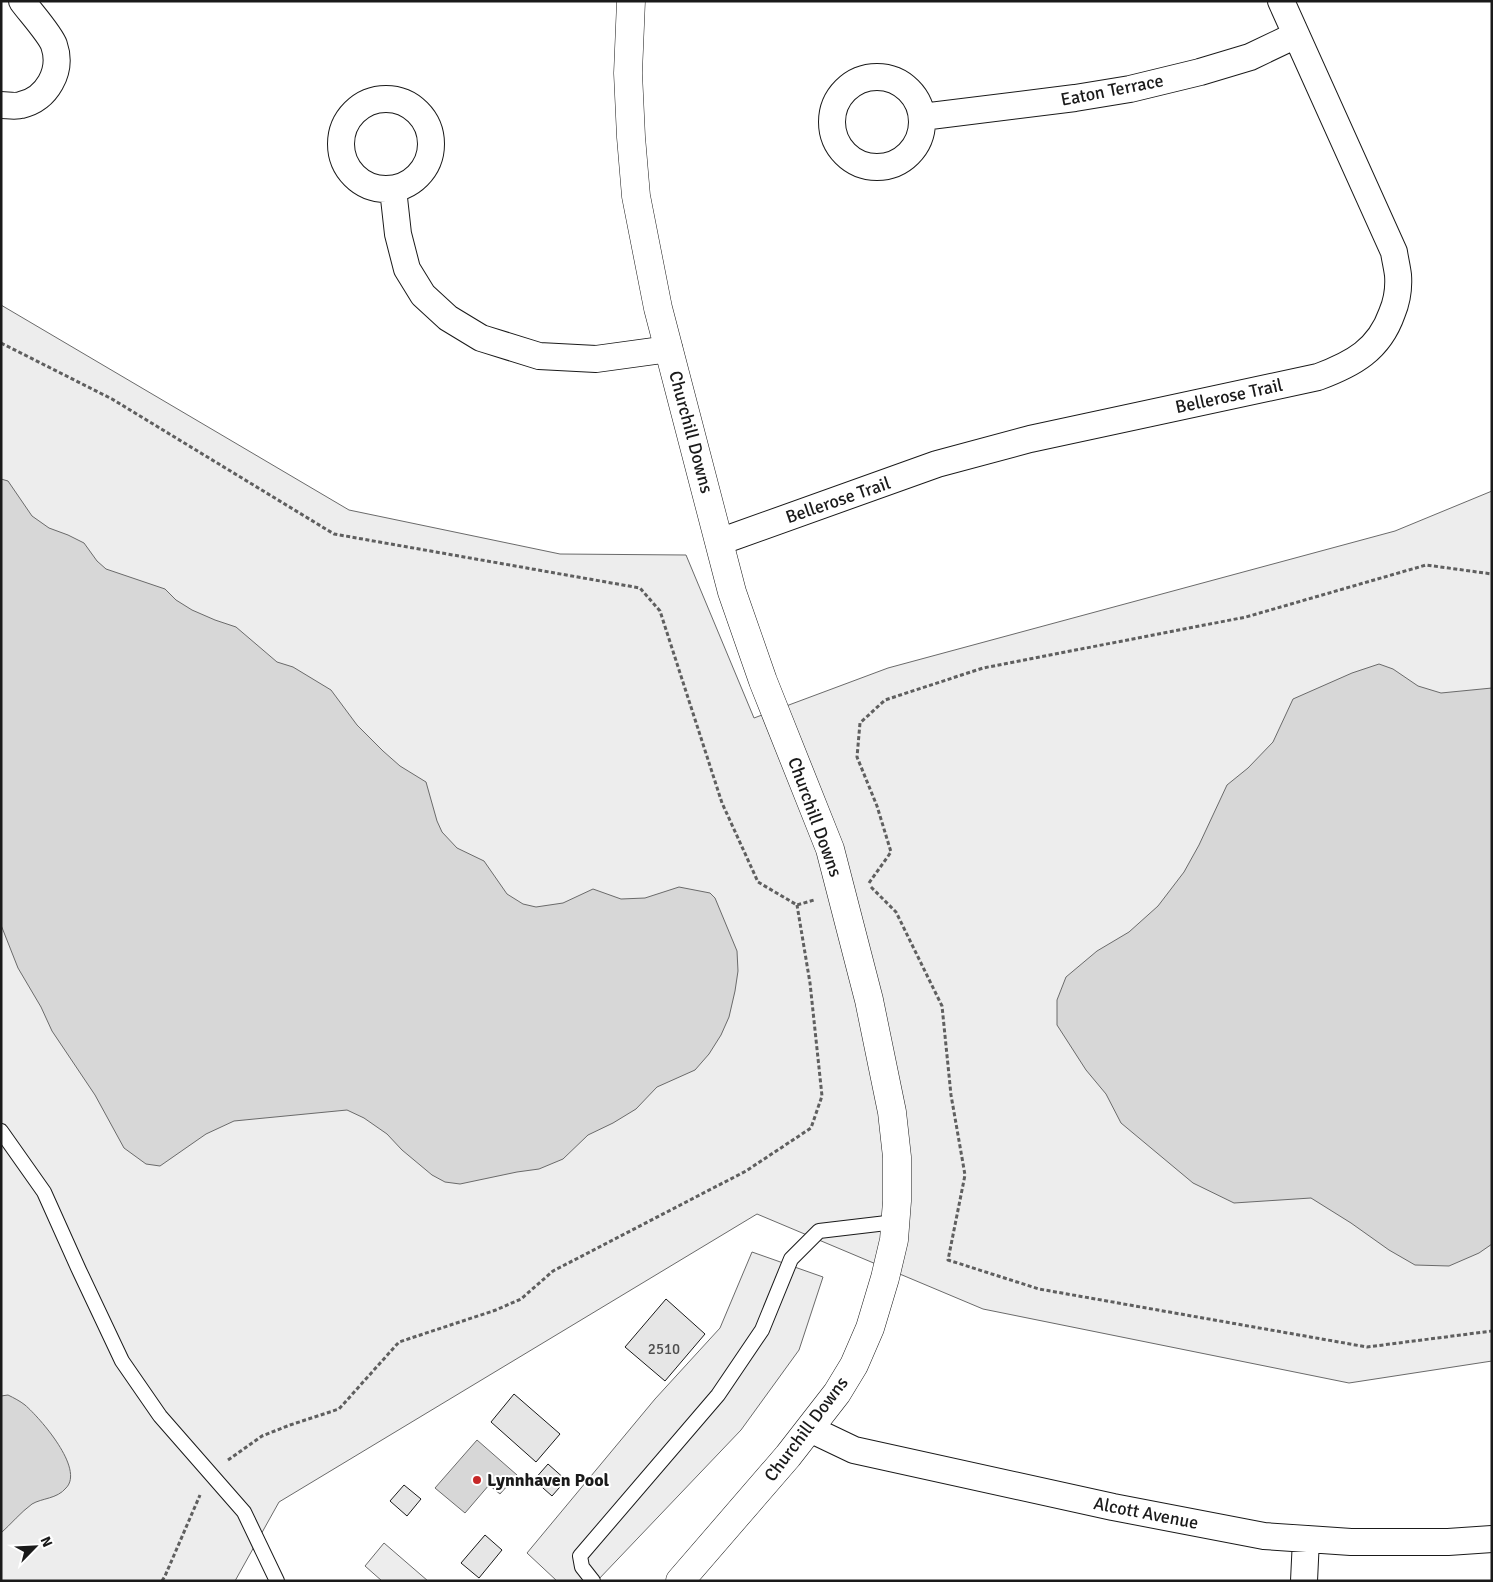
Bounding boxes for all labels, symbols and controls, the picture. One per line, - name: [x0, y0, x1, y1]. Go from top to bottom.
- street label: Eaton Terrace: [1059, 69, 1165, 111]
- street label: Churchill Downs: [664, 368, 718, 496]
- street label: Bellerose Trail: [1173, 374, 1285, 418]
- street label: Bellerose Trail: [783, 472, 893, 528]
- street label: Churchill Downs: [783, 754, 847, 880]
- house number: 2510: [648, 1340, 680, 1358]
- street label: Churchill Downs: [759, 1372, 853, 1486]
- place label: Lynnhaven Pool: [487, 1469, 610, 1491]
- marker: Lynnhaven Pool: [471, 1474, 483, 1486]
- street label: Alcott Avenue: [1092, 1492, 1200, 1534]
- north arrow: [10, 1522, 60, 1572]
- text: N: [37, 1534, 56, 1550]

